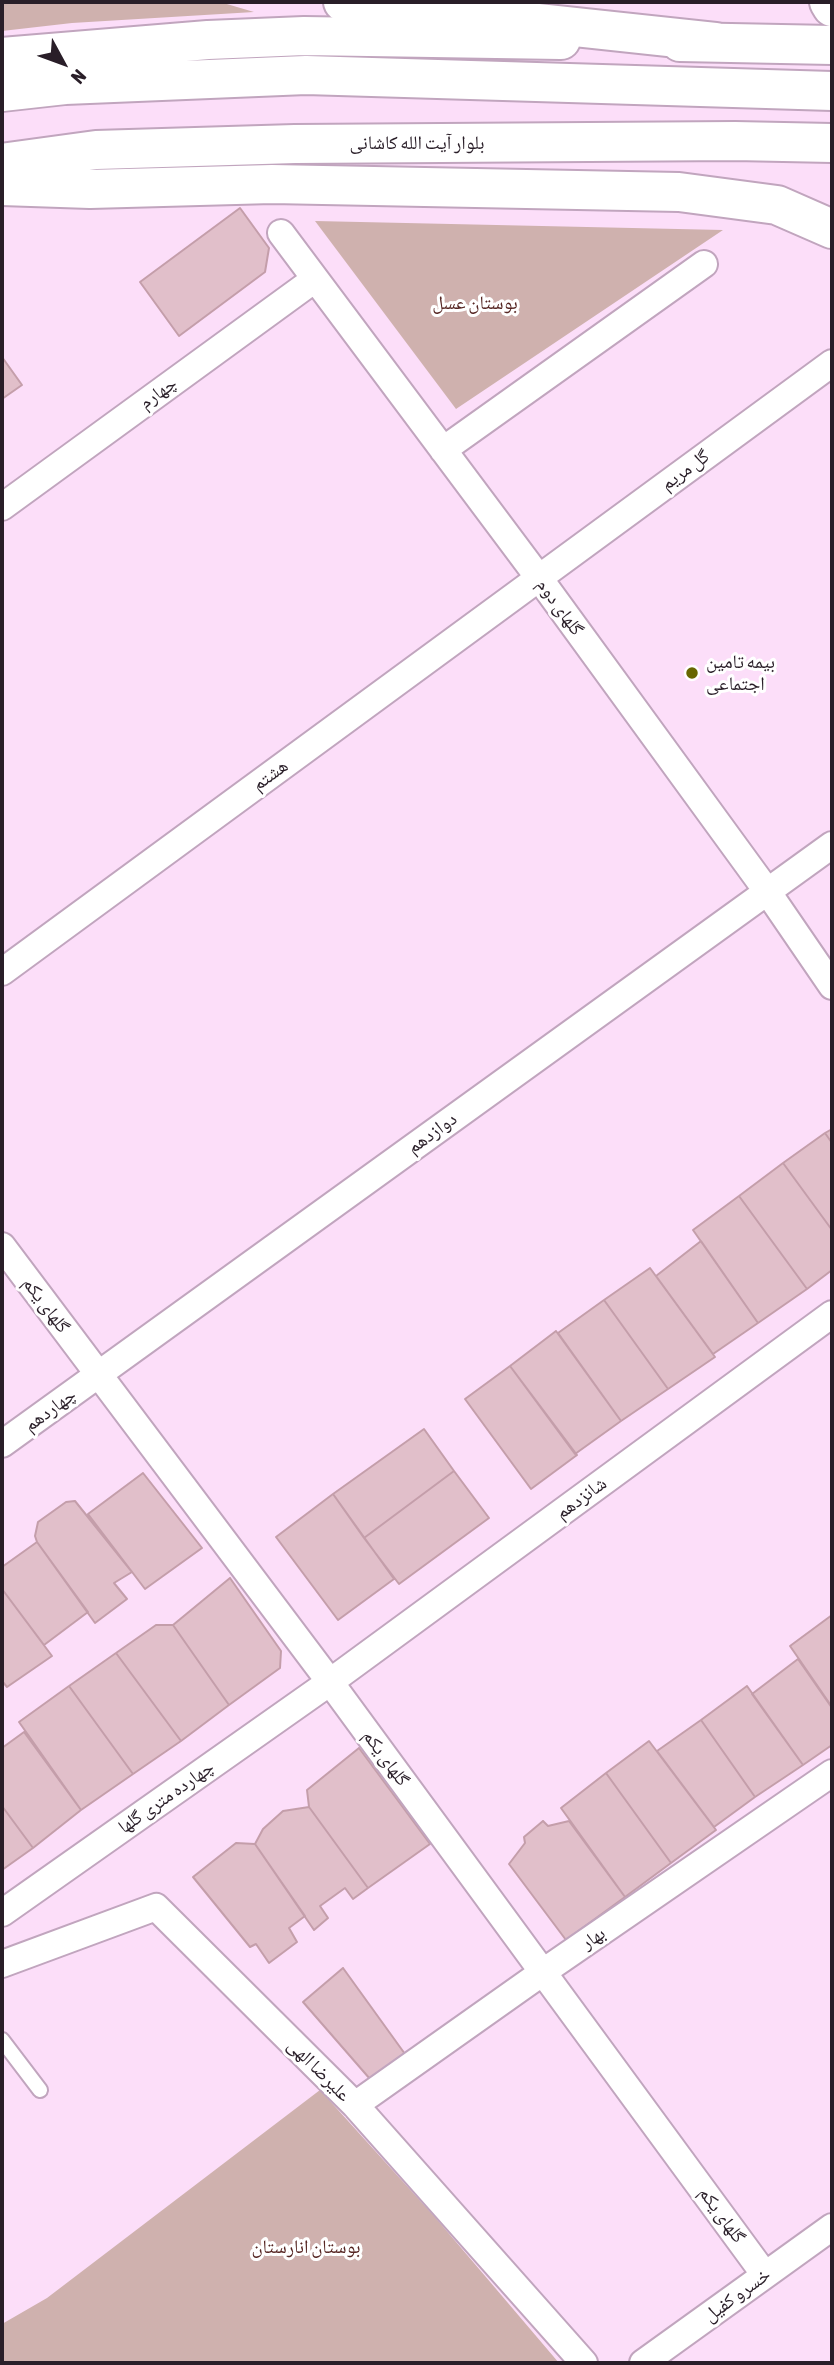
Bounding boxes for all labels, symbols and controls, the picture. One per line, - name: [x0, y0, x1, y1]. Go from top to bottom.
- north arrow: [28, 28, 98, 98]
- text: N: [67, 65, 91, 88]
- street label: بلوار آیت الله کاشانی: [349, 132, 485, 154]
- park label: بوستان عسل: [432, 292, 518, 314]
- street label: چهارم: [135, 372, 181, 414]
- street label: گل مریم: [656, 445, 714, 495]
- street label: گلهای دوم: [532, 574, 588, 640]
- place label: بیمه تامین اجتماعی: [706, 651, 775, 695]
- marker: بیمه تامین اجتماعی: [684, 665, 700, 681]
- street label: هشتم: [247, 754, 293, 796]
- street label: دوازدهم: [403, 1107, 461, 1159]
- street label: گلهای یکم: [18, 1273, 74, 1337]
- street label: چهاردهم: [19, 1383, 81, 1437]
- street label: شانزدهم: [551, 1472, 611, 1524]
- street label: گلهای یکم: [358, 1725, 414, 1791]
- street label: چهارده متری گلها: [114, 1756, 218, 1838]
- street label: بهار: [576, 1922, 610, 1954]
- street label: علیرضا الهی: [283, 2034, 355, 2106]
- street label: گلهای یکم: [694, 2182, 750, 2248]
- park label: بوستان انارستان: [251, 2236, 361, 2258]
- street label: خسرو کفیل: [699, 2263, 775, 2327]

